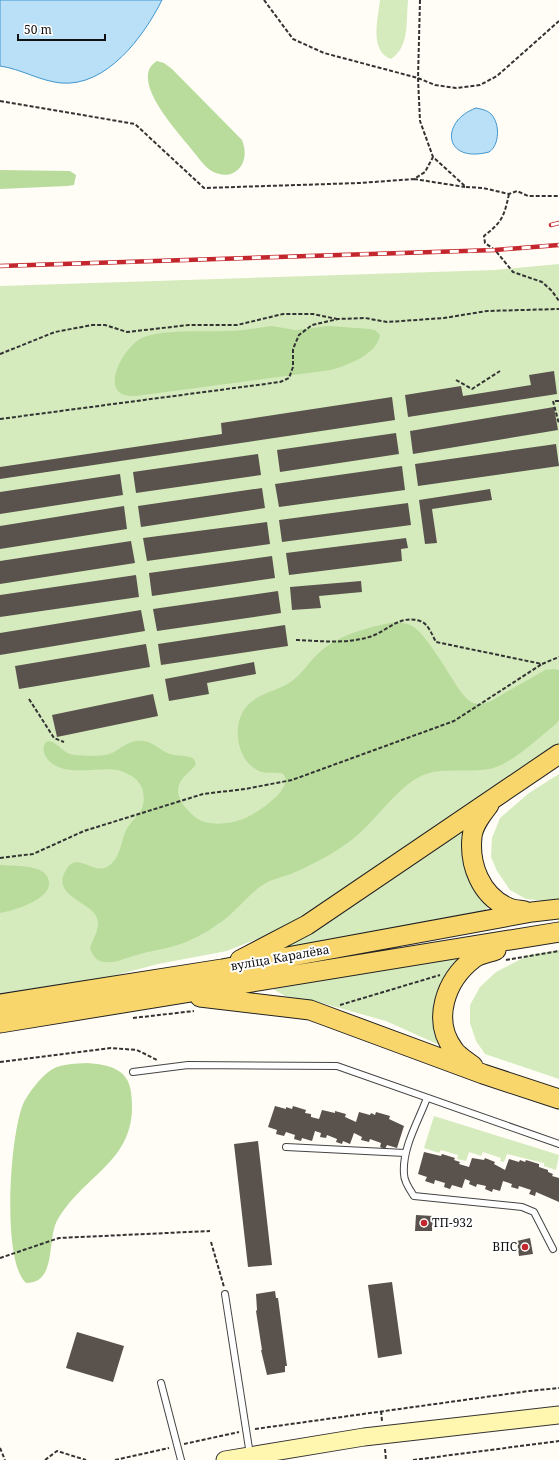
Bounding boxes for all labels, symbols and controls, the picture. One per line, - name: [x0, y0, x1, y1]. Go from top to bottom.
- scale bar: [18, 16, 105, 42]
- text: 50 m: [24, 21, 52, 38]
- street label: вуліца Каралёва: [229, 940, 331, 975]
- place label: ТП-932: [432, 1214, 473, 1231]
- marker: ТП-932: [419, 1218, 429, 1228]
- place label: ВПС: [492, 1238, 517, 1255]
- marker: ВПС: [520, 1242, 530, 1252]

